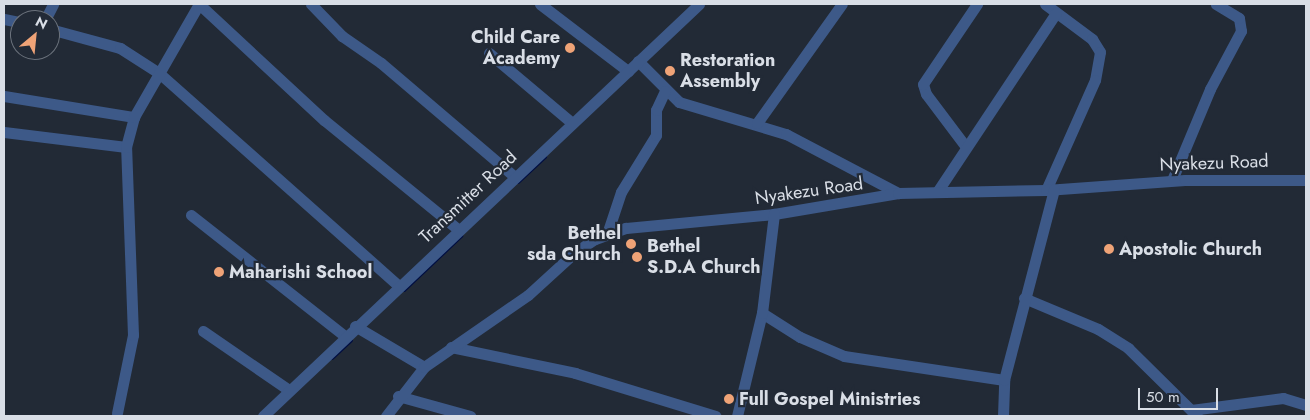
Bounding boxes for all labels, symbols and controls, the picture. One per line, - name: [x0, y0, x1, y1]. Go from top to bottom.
- north arrow: [10, 10, 60, 60]
- text: N: [32, 11, 51, 34]
- place label: Child Care Academy: [471, 27, 560, 70]
- marker: Child Care Academy: [564, 42, 576, 54]
- place label: Restoration Assembly: [680, 50, 775, 92]
- marker: Restoration Assembly: [664, 65, 676, 77]
- street label: Transmitter Road: [415, 146, 521, 248]
- street label: Nyakezu Road: [1159, 150, 1269, 176]
- street label: Nyakezu Road: [754, 173, 864, 209]
- place label: Bethel sda Church: [527, 223, 621, 266]
- place label: Bethel S.D.A Church: [647, 236, 761, 278]
- marker: Bethel sda Church: [625, 238, 637, 250]
- place label: Apostolic Church: [1119, 238, 1262, 260]
- marker: Apostolic Church: [1103, 243, 1115, 255]
- marker: Bethel S.D.A Church: [631, 251, 643, 263]
- place label: Maharishi School: [229, 261, 372, 283]
- marker: Maharishi School: [213, 266, 225, 278]
- scale bar: [1140, 378, 1220, 410]
- text: 50 m: [1146, 386, 1180, 408]
- place label: Full Gospel Ministries: [739, 388, 920, 410]
- marker: Full Gospel Ministries: [723, 393, 735, 405]

